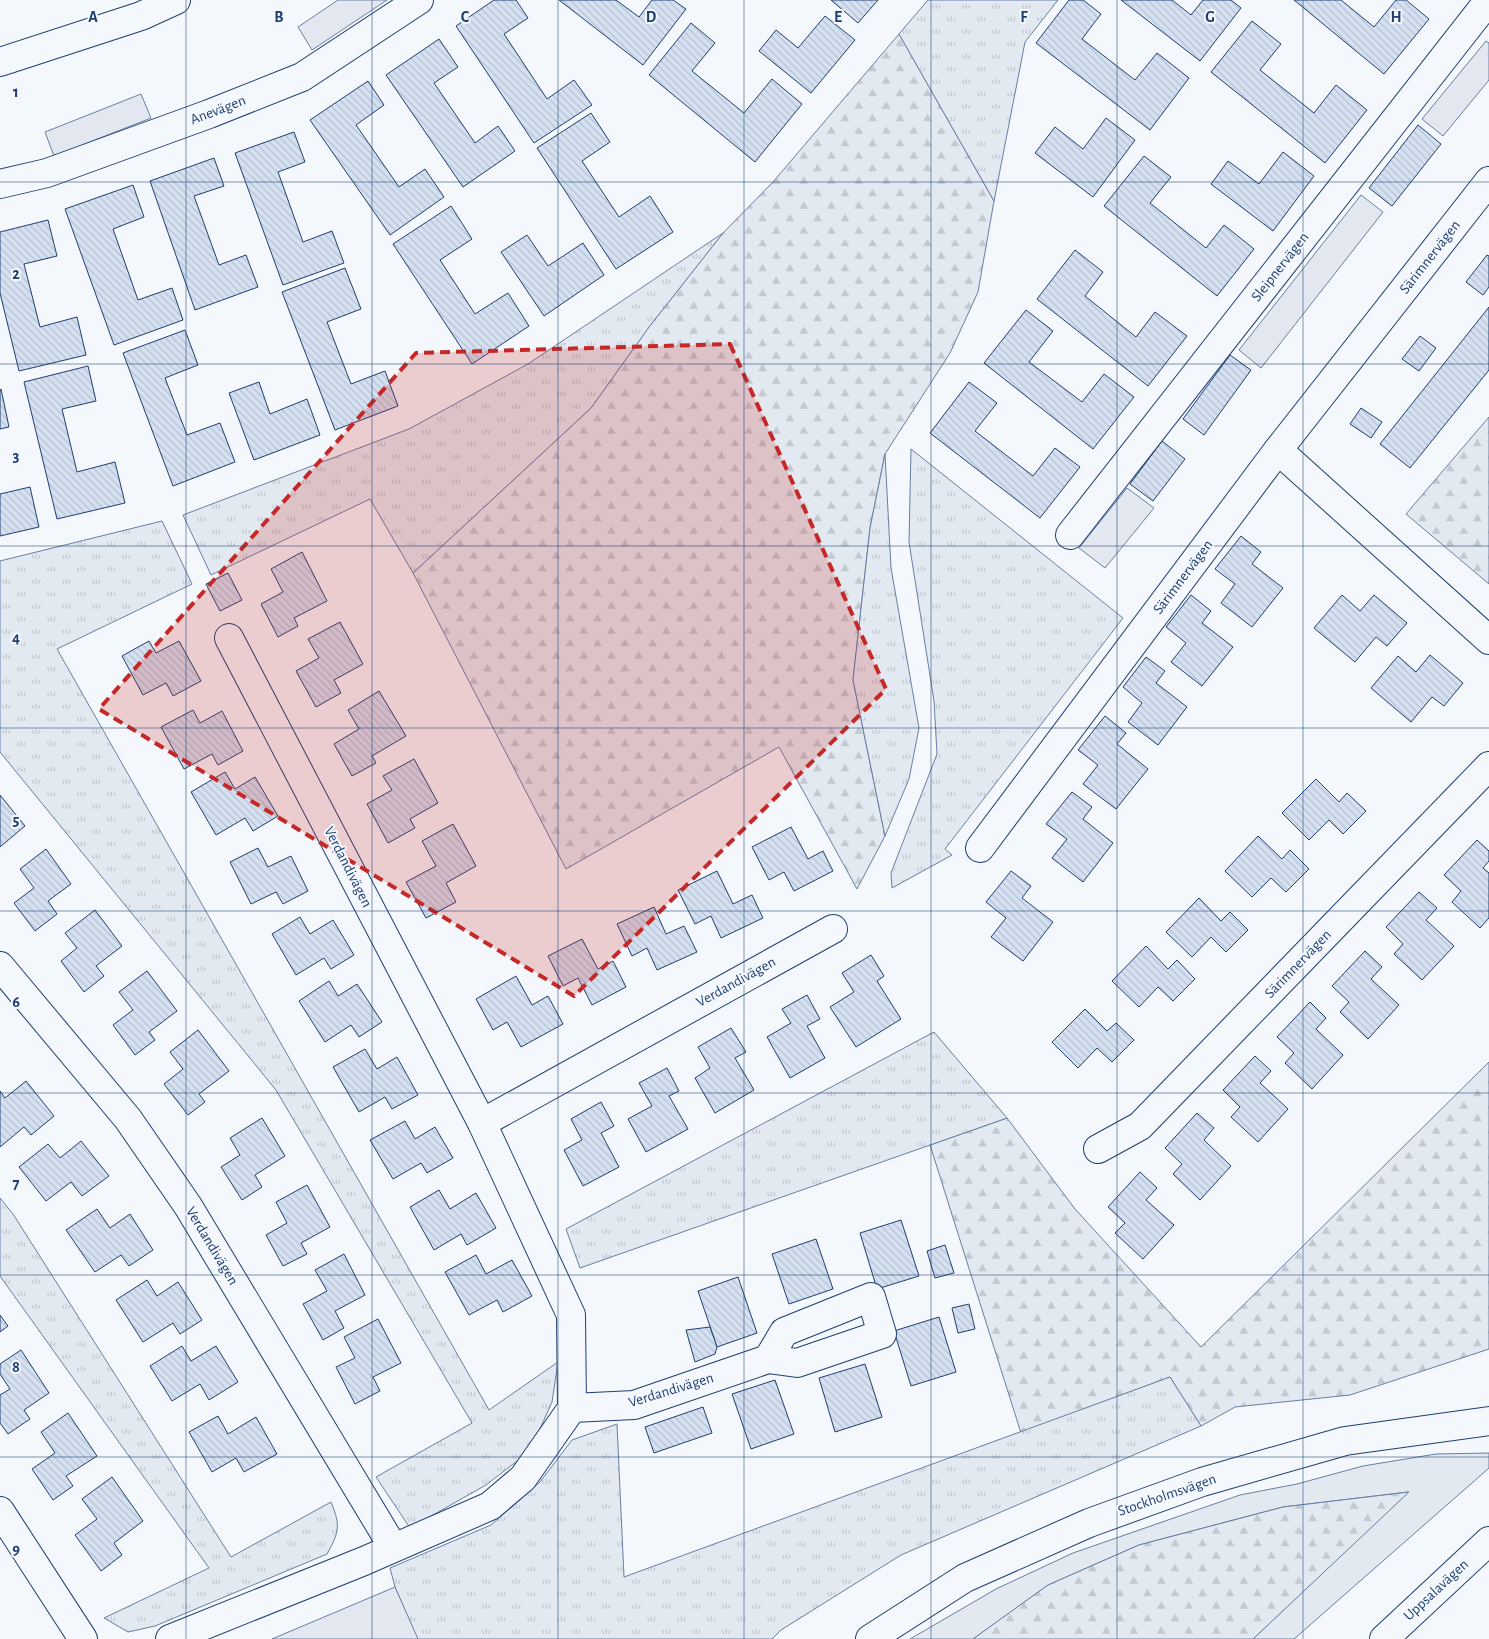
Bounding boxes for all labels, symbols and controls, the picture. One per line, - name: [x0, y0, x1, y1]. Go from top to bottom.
- text: A: [88, 9, 98, 25]
- text: B: [274, 9, 284, 25]
- text: C: [461, 9, 470, 25]
- text: D: [646, 9, 657, 25]
- text: E: [834, 9, 842, 25]
- text: F: [1020, 9, 1028, 25]
- text: G: [1205, 9, 1215, 25]
- text: H: [1390, 9, 1402, 25]
- text: 1: [13, 84, 19, 100]
- street label: Anevägen: [188, 93, 248, 127]
- street label: Särimnervägen: [1397, 217, 1463, 297]
- street label: Sleipnervägen: [1248, 230, 1312, 304]
- text: 2: [12, 266, 20, 282]
- text: 3: [13, 448, 20, 464]
- street label: Särimnervägen: [1150, 537, 1216, 617]
- text: 4: [12, 630, 20, 646]
- text: 5: [13, 812, 20, 828]
- street label: Verdandivägen: [321, 824, 375, 910]
- street label: Särimnervägen: [1262, 927, 1334, 1001]
- street label: Verdandivägen: [694, 954, 778, 1010]
- text: 6: [12, 994, 20, 1010]
- text: 7: [13, 1176, 20, 1192]
- street label: Verdandivägen: [183, 1204, 241, 1288]
- text: 8: [12, 1359, 20, 1375]
- street label: Verdandivägen: [627, 1370, 715, 1410]
- street label: Stockholmsvägen: [1116, 1471, 1218, 1519]
- text: 9: [12, 1541, 20, 1557]
- street label: Uppsalavägen: [1401, 1556, 1471, 1624]

